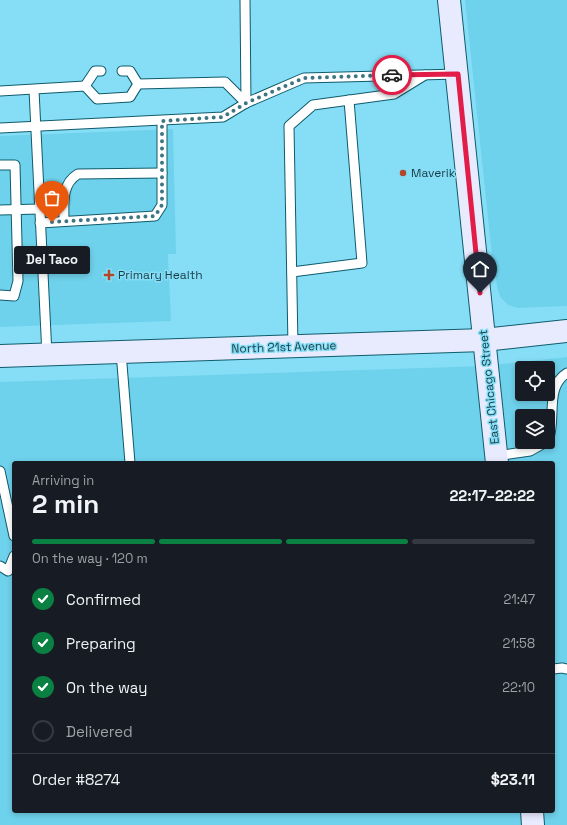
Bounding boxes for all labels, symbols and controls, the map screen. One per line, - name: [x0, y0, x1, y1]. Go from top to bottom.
- courier: [372, 55, 412, 95]
- icon: car: [381, 64, 403, 86]
- place label: Maverik: [411, 165, 456, 181]
- marker: Maverik: [398, 168, 408, 178]
- pin: [35, 181, 69, 222]
- icon: bag: [41, 187, 63, 209]
- callout: Del Taco: [14, 246, 90, 274]
- text: Del Taco: [26, 251, 78, 268]
- pin: [463, 252, 497, 293]
- icon: home: [469, 258, 491, 280]
- place label: Primary Health: [118, 267, 203, 283]
- marker: Primary Health: [103, 269, 115, 281]
- street label: East Chicago Street: [475, 329, 503, 445]
- street label: North 21st Avenue: [231, 337, 337, 357]
- map controls: [515, 361, 555, 449]
- button: locate: [515, 361, 555, 401]
- button: layers: [515, 409, 555, 449]
- text: Arriving in: [32, 472, 94, 489]
- text: 22:17–22:22: [449, 486, 535, 505]
- text: 2 min: [32, 487, 99, 521]
- text: On the way · 120 m: [32, 550, 148, 567]
- icon: check: [32, 588, 54, 610]
- text: Confirmed: [66, 590, 141, 609]
- text: 21:47: [503, 591, 535, 608]
- icon: check: [32, 632, 54, 654]
- text: Preparing: [66, 634, 136, 653]
- text: 21:58: [503, 635, 535, 652]
- icon: check: [32, 676, 54, 698]
- text: On the way: [66, 678, 147, 697]
- text: 22:10: [502, 679, 535, 696]
- text: Delivered: [66, 722, 133, 741]
- text: Order #8274: [32, 770, 120, 789]
- text: $23.11: [491, 770, 535, 789]

